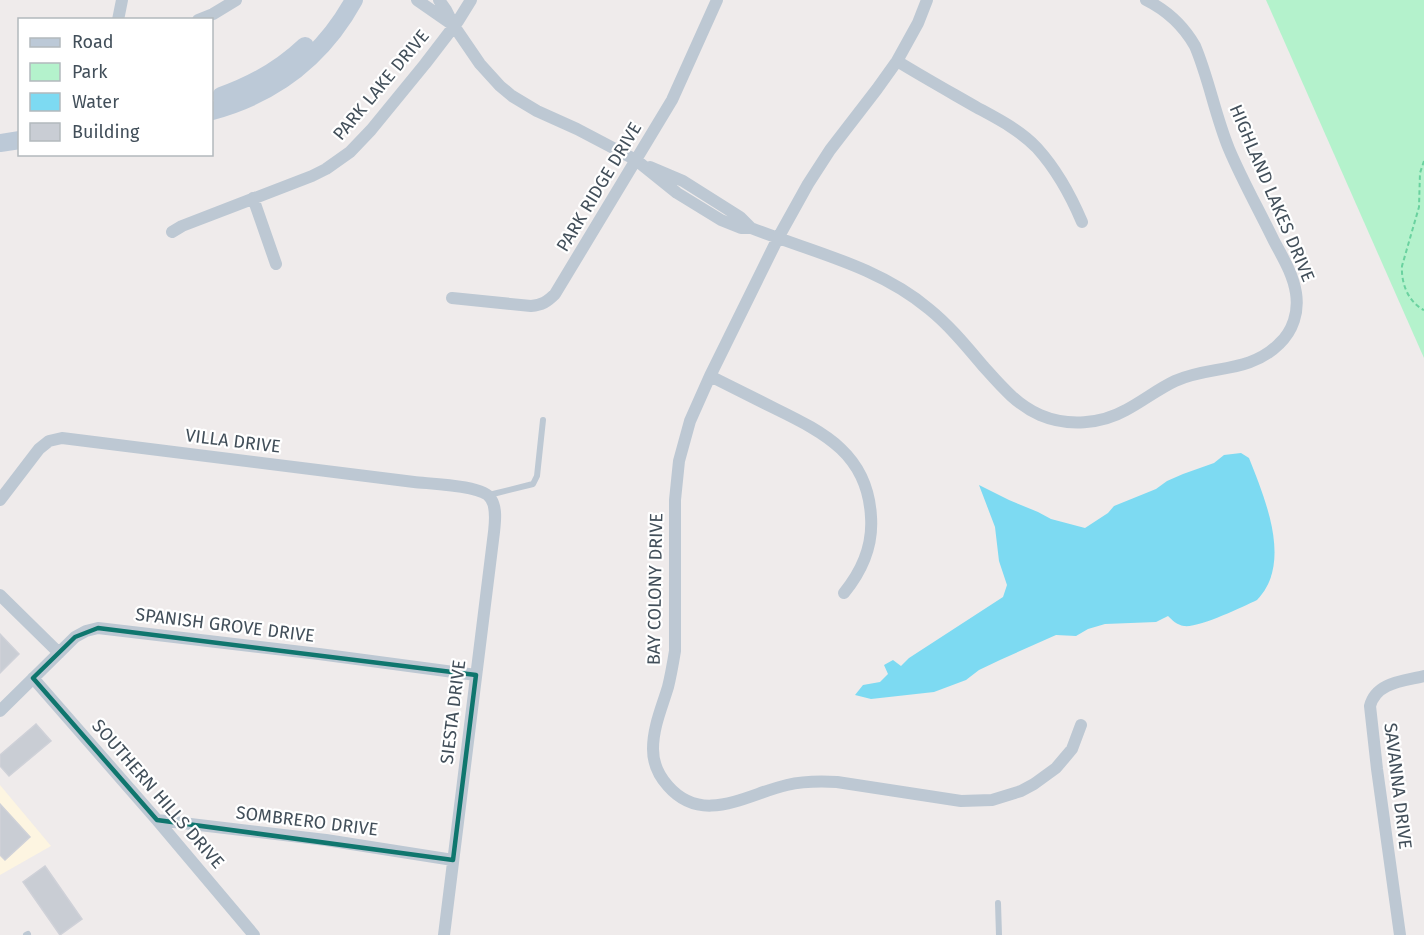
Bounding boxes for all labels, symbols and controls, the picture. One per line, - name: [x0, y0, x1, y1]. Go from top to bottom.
- legend: [18, 18, 213, 156]
- street label: PARK LAKE DRIVE: [328, 25, 434, 145]
- text: Road: [72, 31, 114, 53]
- text: Park: [72, 61, 108, 83]
- text: Water: [72, 91, 119, 113]
- street label: HIGHLAND LAKES DRIVE: [1225, 101, 1319, 285]
- street label: PARK RIDGE DRIVE: [552, 118, 646, 256]
- text: Building: [72, 121, 140, 143]
- street label: VILLA DRIVE: [184, 424, 282, 458]
- street label: BAY COLONY DRIVE: [643, 513, 667, 665]
- street label: SPANISH GROVE DRIVE: [134, 603, 316, 647]
- street label: SIESTA DRIVE: [436, 659, 470, 765]
- street label: SOUTHERN HILLS DRIVE: [87, 715, 229, 873]
- street label: SAVANNA DRIVE: [1379, 722, 1417, 850]
- street label: SOMBRERO DRIVE: [235, 801, 379, 841]

